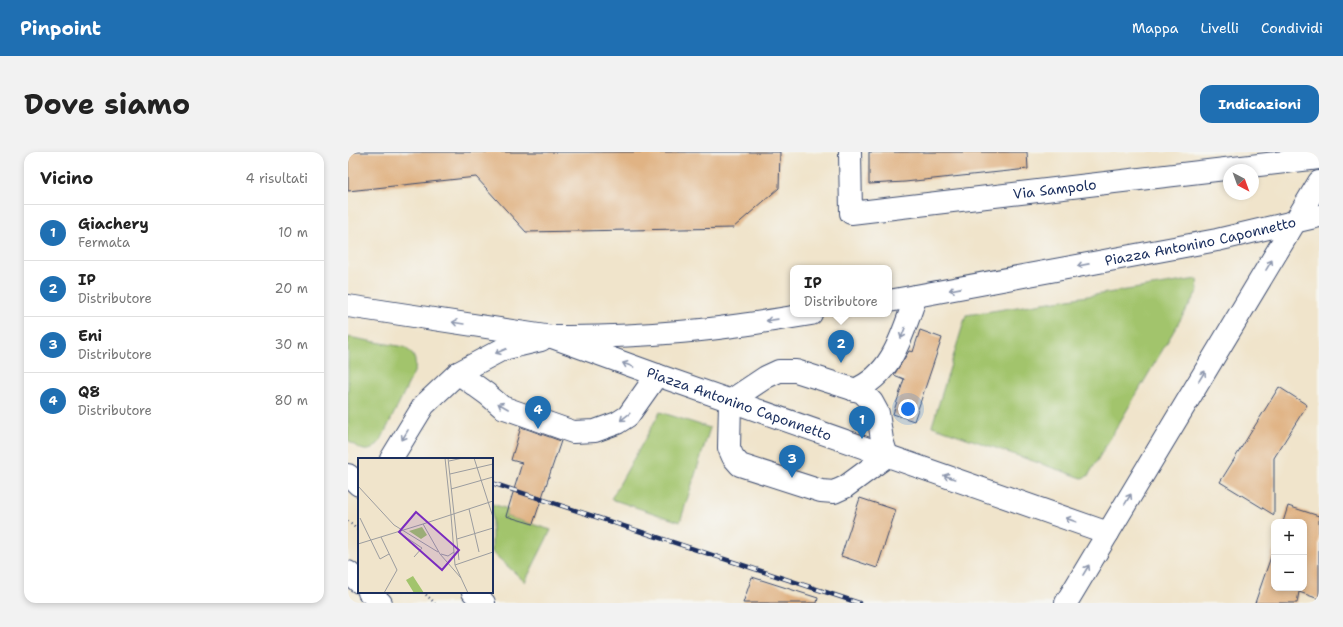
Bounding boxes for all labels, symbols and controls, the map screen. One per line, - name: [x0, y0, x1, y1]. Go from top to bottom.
- text: Pinpoint: [20, 16, 101, 41]
- text: Mappa: [1132, 19, 1179, 37]
- text: Livelli: [1201, 19, 1239, 37]
- text: Condividi: [1261, 19, 1323, 37]
- text: Dove siamo: [24, 85, 190, 123]
- button: Indicazioni: [1200, 85, 1319, 123]
- north arrow: [1223, 164, 1259, 200]
- text: Vicino: [40, 167, 93, 189]
- text: 4 risultati: [245, 170, 308, 187]
- street label: Via Sampolo: [1012, 175, 1097, 203]
- street label: Piazza Antonino Caponnetto: [1103, 213, 1298, 270]
- text: Giachery: [78, 214, 149, 234]
- text: 1: [50, 224, 56, 241]
- text: 10 m: [278, 224, 308, 241]
- text: Fermata: [78, 234, 130, 251]
- one-way arrow: [1265, 260, 1273, 271]
- one-way arrow: [1076, 261, 1089, 269]
- popup: [790, 265, 892, 317]
- text: IP: [78, 270, 96, 290]
- text: IP: [804, 273, 822, 293]
- text: 2: [48, 280, 58, 297]
- text: 20 m: [275, 280, 308, 297]
- one-way arrow: [949, 285, 962, 293]
- text: Distributore: [78, 290, 152, 307]
- text: Distributore: [804, 293, 878, 310]
- one-way arrow: [766, 316, 779, 324]
- one-way arrow: [452, 319, 465, 327]
- text: Eni: [78, 326, 102, 346]
- one-way arrow: [898, 326, 906, 338]
- pin: 2: [828, 330, 854, 363]
- text: 3: [48, 336, 58, 353]
- text: 30 m: [274, 336, 308, 353]
- text: Distributore: [78, 346, 152, 363]
- one-way arrow: [495, 348, 507, 355]
- one-way arrow: [622, 360, 634, 368]
- street label: Piazza Antonino Caponnetto: [644, 363, 834, 444]
- one-way arrow: [1198, 371, 1206, 382]
- text: Q8: [78, 382, 100, 402]
- text: 4: [48, 392, 58, 409]
- text: 80 m: [274, 392, 308, 409]
- pin: 4: [525, 396, 551, 429]
- your location: [898, 399, 918, 419]
- text: Distributore: [78, 402, 152, 419]
- one-way arrow: [497, 402, 509, 410]
- pin: 1: [849, 406, 875, 439]
- one-way arrow: [619, 413, 630, 421]
- one-way arrow: [401, 429, 409, 441]
- pin: 3: [779, 445, 805, 478]
- inset map: [358, 458, 493, 593]
- one-way arrow: [943, 473, 955, 481]
- one-way arrow: [1125, 493, 1133, 505]
- one-way arrow: [1065, 516, 1078, 523]
- map controls: [1271, 519, 1307, 591]
- button: +: [1271, 519, 1307, 555]
- button: −: [1271, 555, 1307, 591]
- one-way arrow: [1083, 564, 1091, 576]

